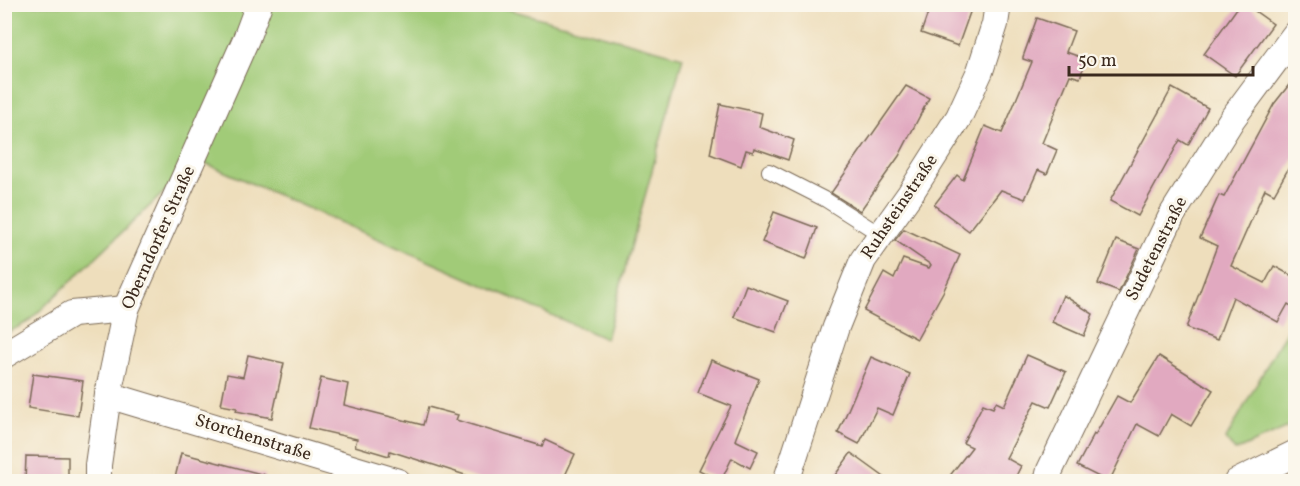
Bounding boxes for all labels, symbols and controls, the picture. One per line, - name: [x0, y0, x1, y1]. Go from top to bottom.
- scale bar: [1069, 39, 1254, 77]
- text: 50 m: [1078, 49, 1117, 74]
- street label: Ruhsteinstraße: [856, 150, 944, 264]
- street label: Oberndorfer Straße: [116, 162, 202, 314]
- street label: Sudetenstraße: [1120, 193, 1194, 305]
- street label: Storchenstraße: [192, 408, 314, 468]

